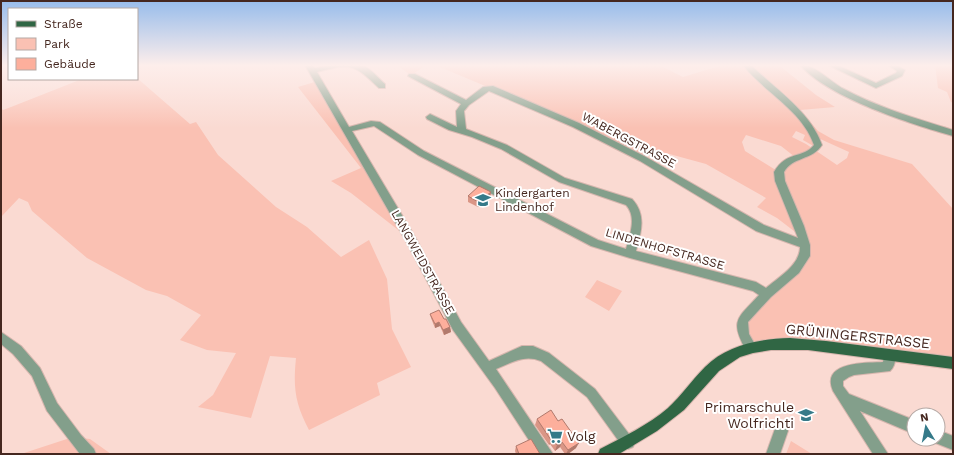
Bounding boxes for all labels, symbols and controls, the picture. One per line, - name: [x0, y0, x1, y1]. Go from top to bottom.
- legend: [8, 8, 138, 80]
- text: Straße: [44, 17, 83, 31]
- text: Park: [44, 37, 70, 51]
- text: Gebäude: [44, 57, 96, 71]
- street label: WABERGSTRASSE: [580, 109, 679, 171]
- place label: Kindergarten Lindenhof: [495, 186, 570, 214]
- school or university icon: Kindergarten Lindenhof: [474, 191, 492, 209]
- street label: LANGWEIDSTRASSE: [388, 207, 458, 317]
- street label: LINDENHOFSTRASSE: [604, 225, 726, 273]
- street label: GRÜNINGERSTRASSE: [785, 320, 931, 352]
- place label: Primarschule Wolfrichti: [704, 399, 794, 431]
- school or university icon: Primarschule Wolfrichti: [797, 406, 815, 424]
- north arrow: [906, 407, 946, 447]
- text: N: [919, 411, 929, 425]
- supermarket icon: Volg: [546, 427, 564, 445]
- place label: Volg: [567, 428, 596, 444]

